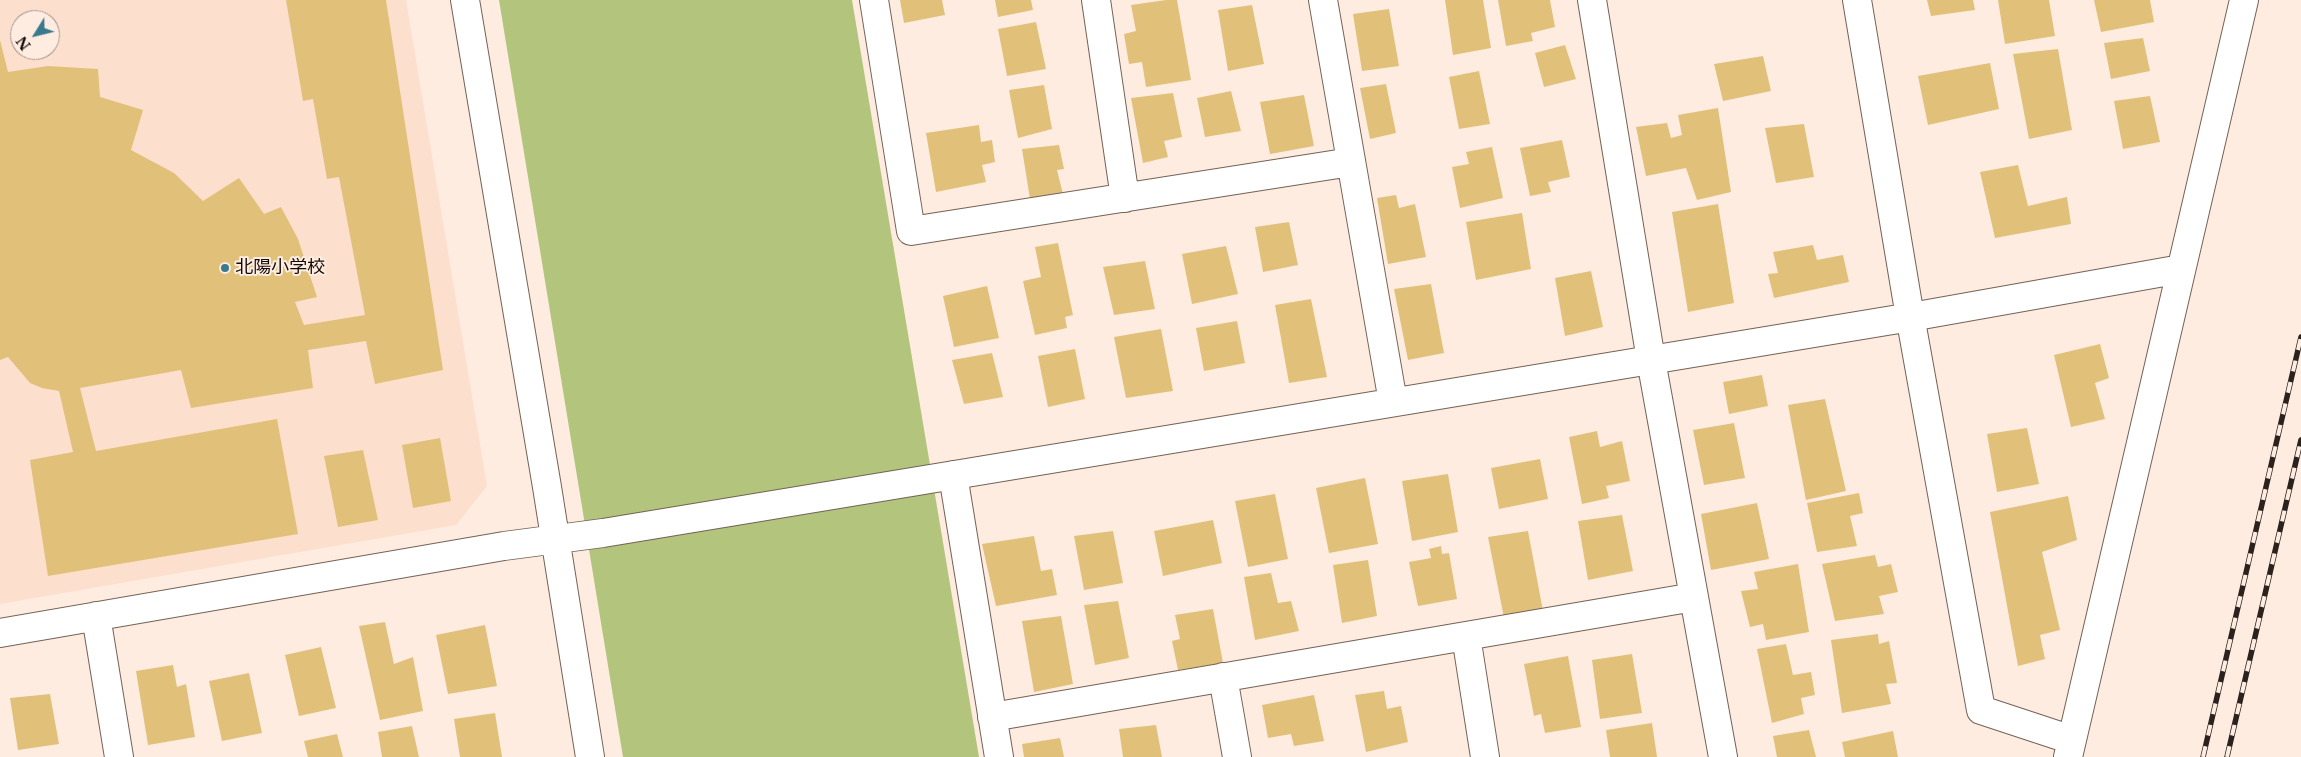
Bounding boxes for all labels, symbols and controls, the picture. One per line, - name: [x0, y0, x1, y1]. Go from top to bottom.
- north arrow: [10, 10, 60, 60]
- text: N: [13, 33, 35, 54]
- place label: 北陽小学校: [235, 257, 325, 279]
- marker: 北陽小学校: [219, 262, 231, 274]

